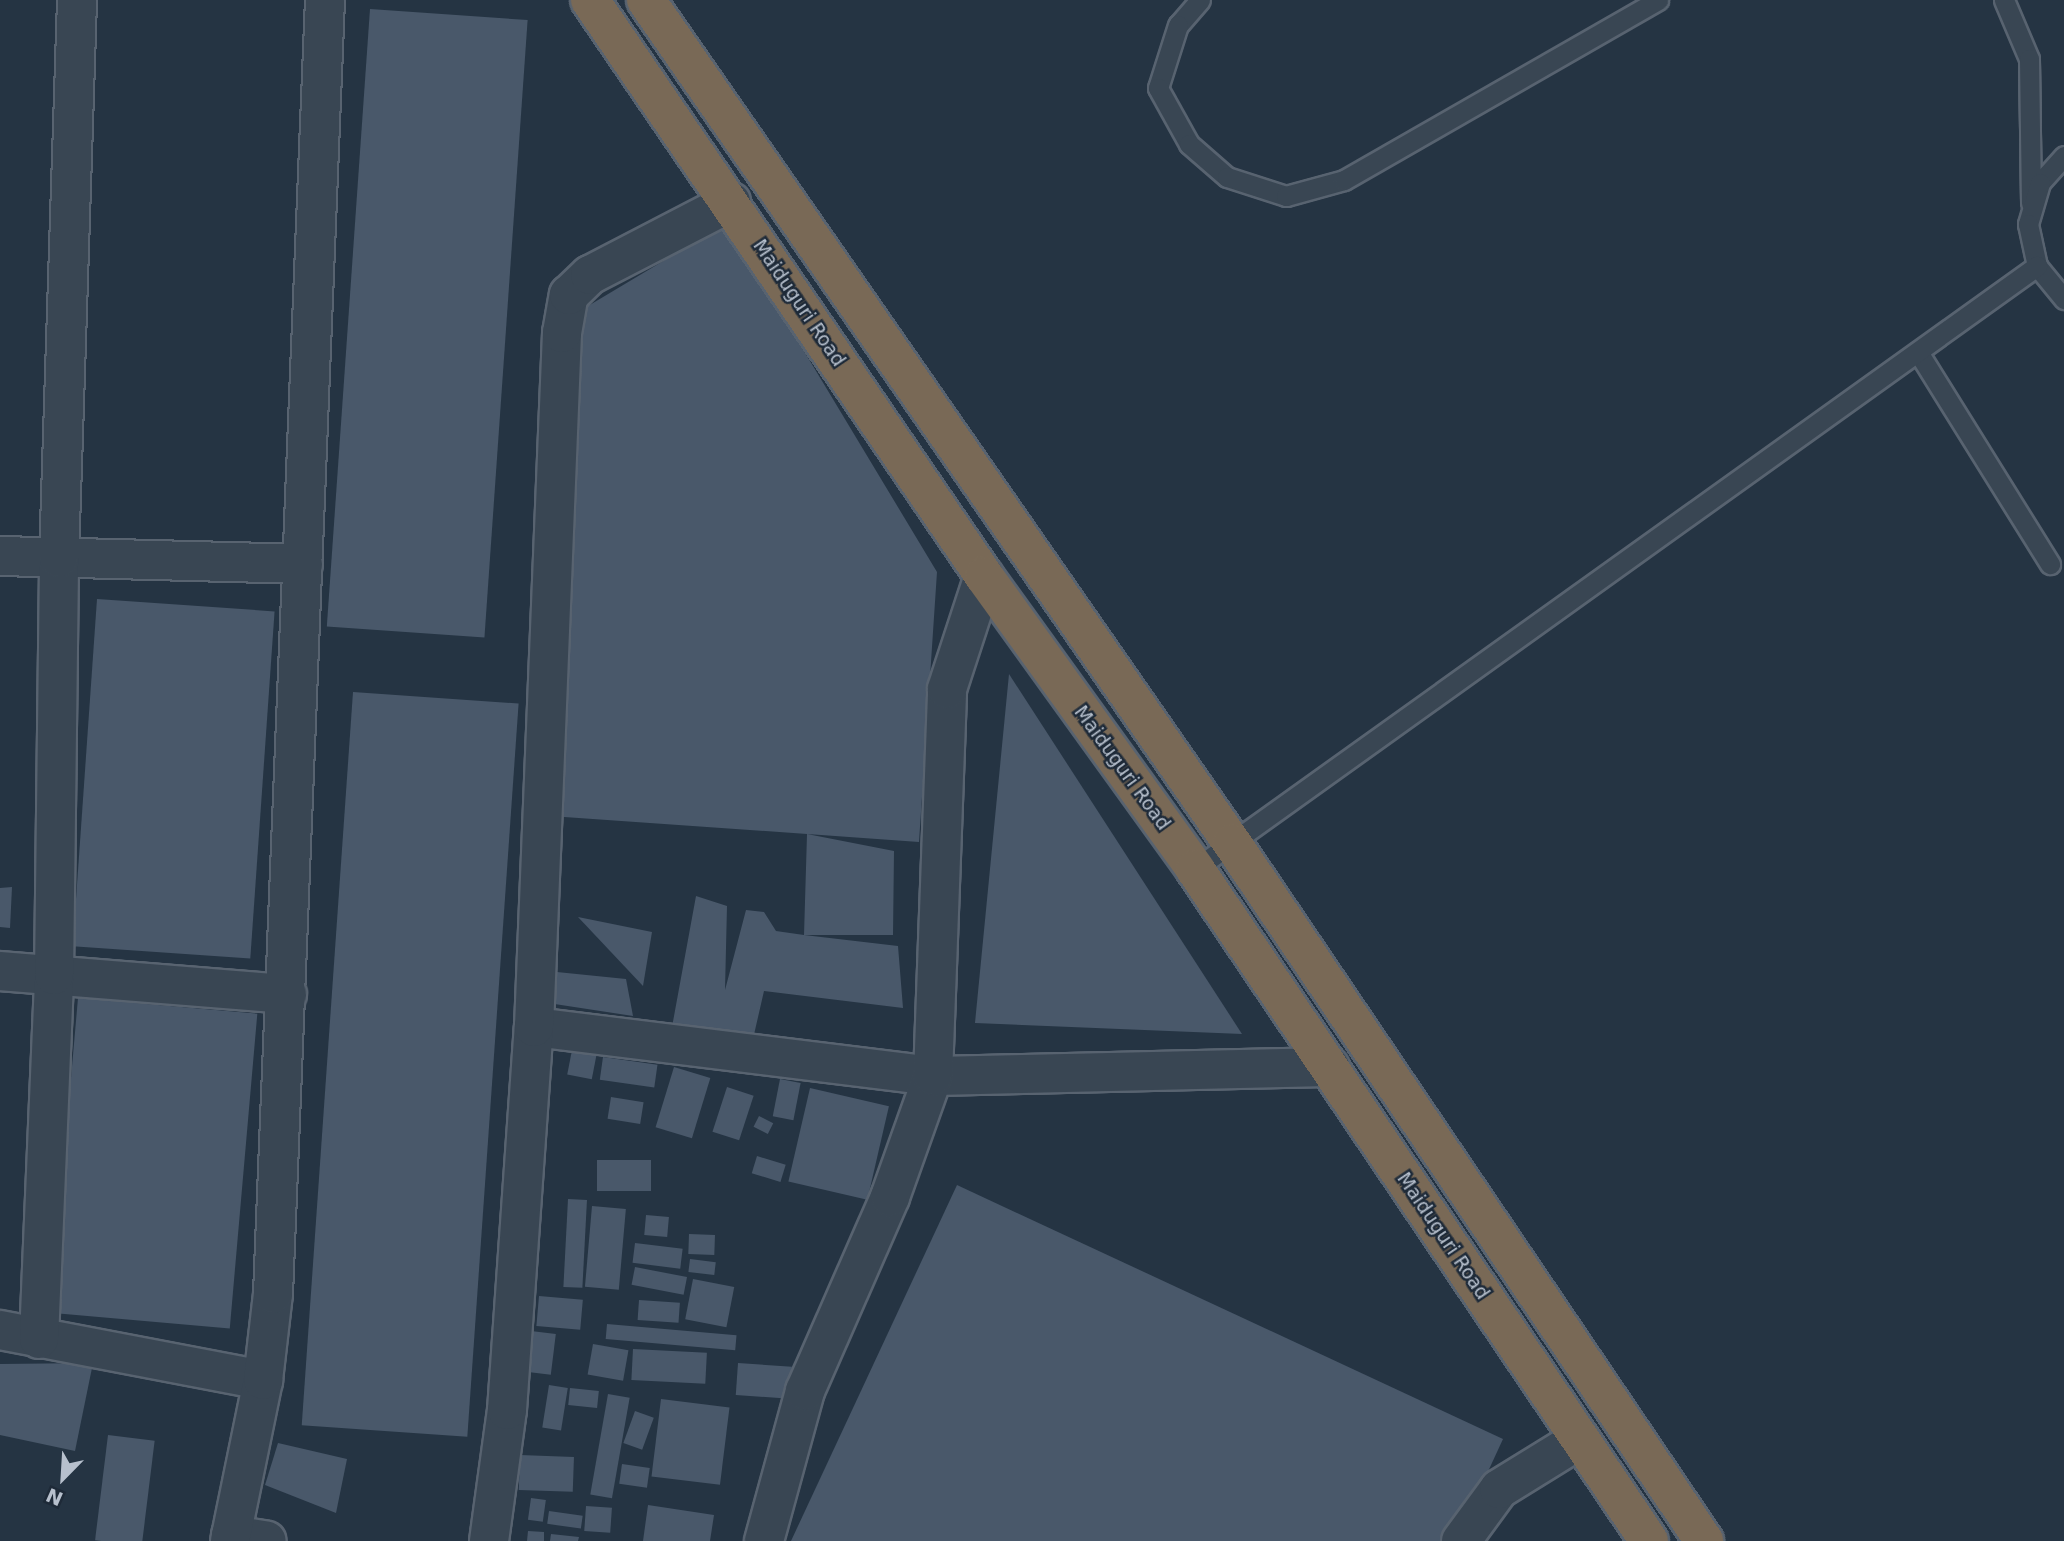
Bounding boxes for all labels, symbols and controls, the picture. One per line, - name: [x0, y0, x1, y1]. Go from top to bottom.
- street label: Maiduguri Road: [748, 235, 850, 371]
- street label: Maiduguri Road: [1069, 701, 1175, 835]
- street label: Maiduguri Road: [1392, 1168, 1494, 1304]
- north arrow: [28, 1443, 98, 1513]
- text: N: [43, 1484, 66, 1510]

